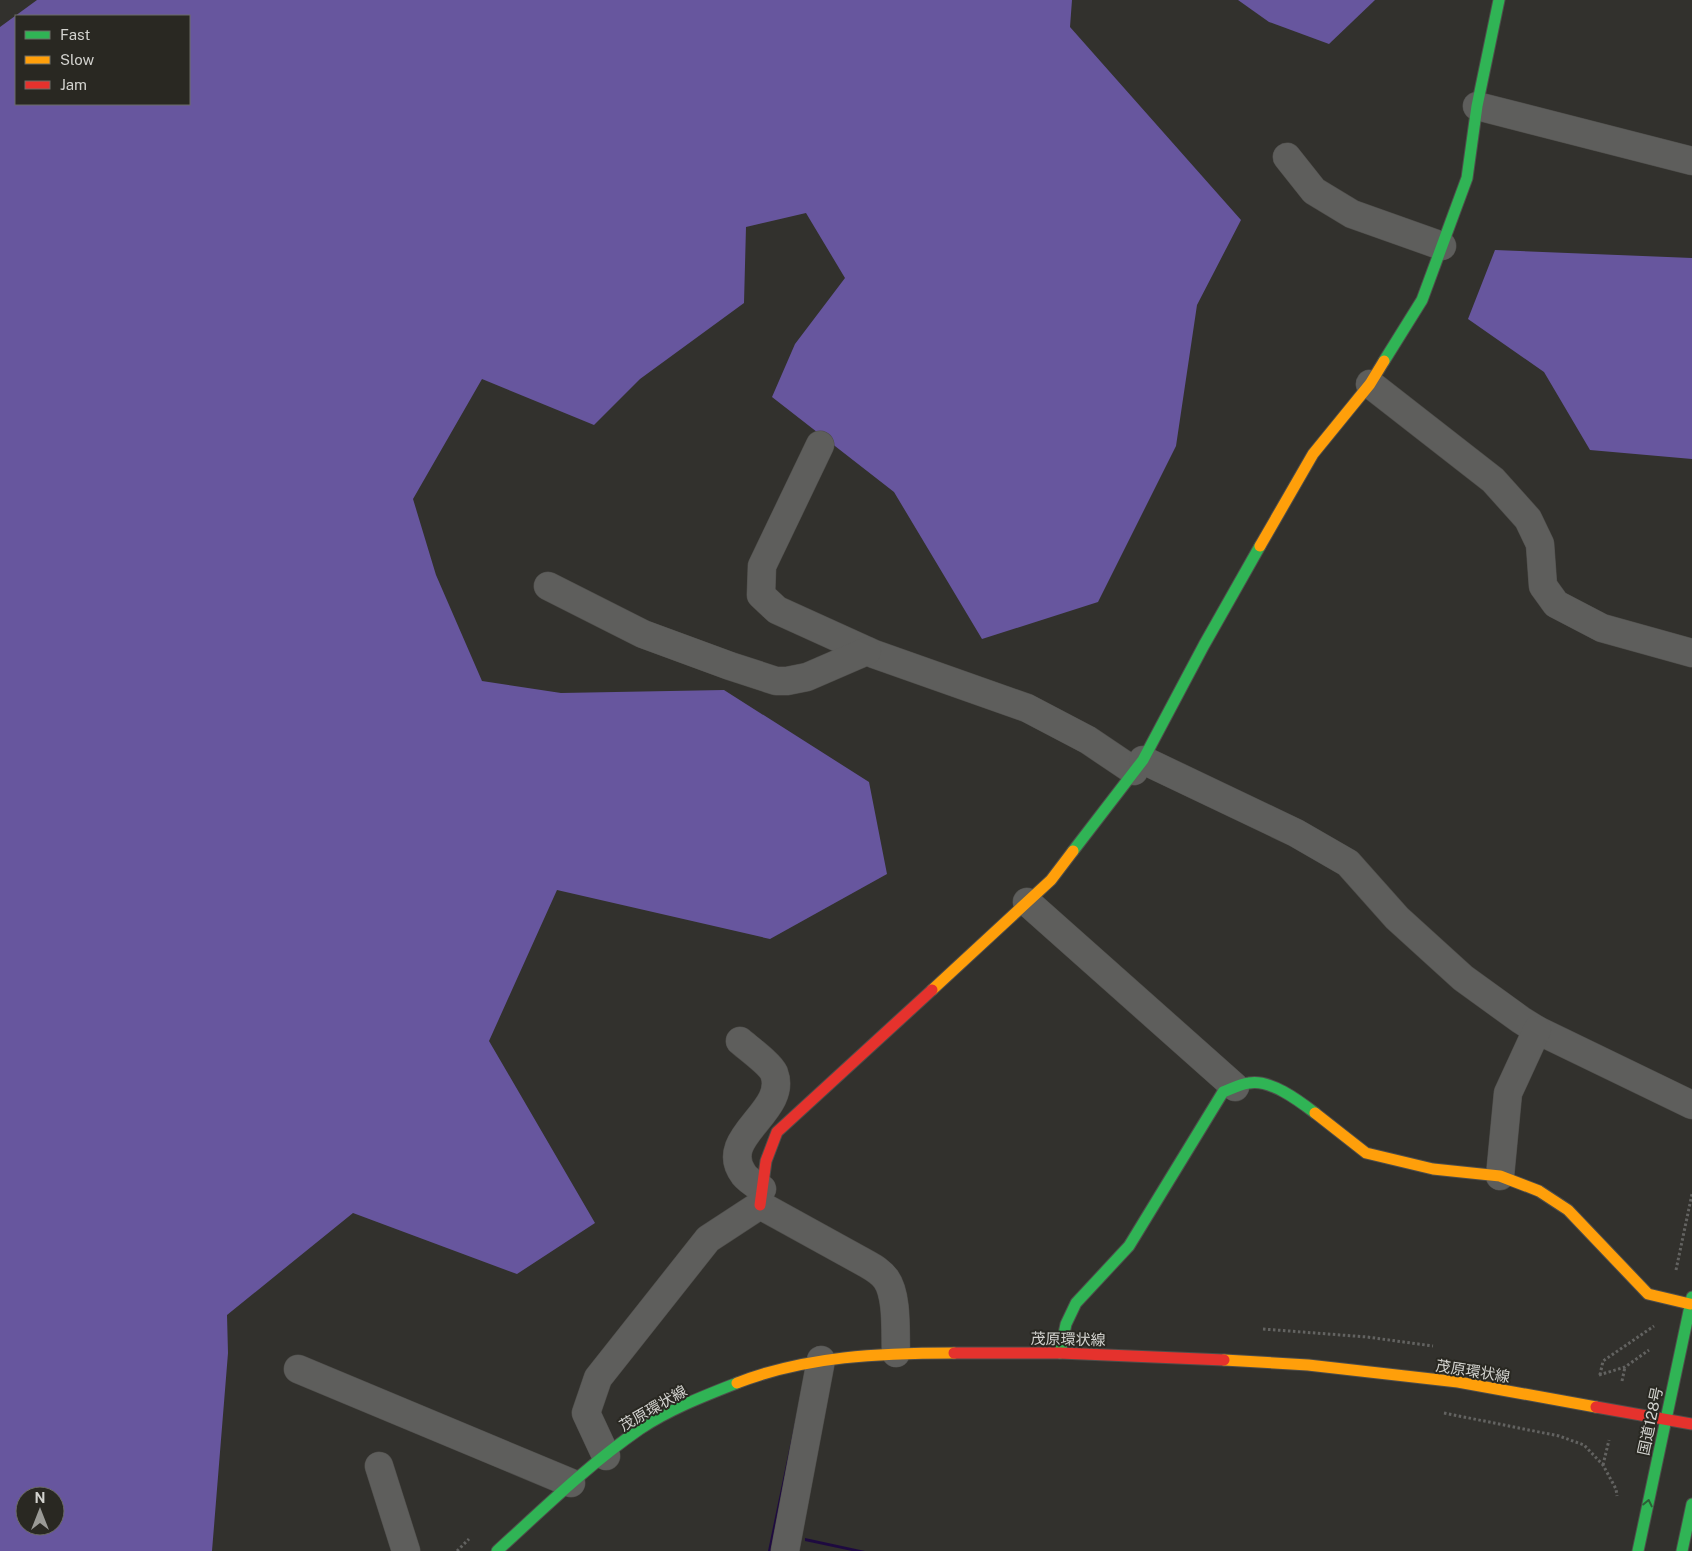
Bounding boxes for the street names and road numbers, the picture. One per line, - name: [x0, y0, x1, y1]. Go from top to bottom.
- street label: 茂原環状線: [1030, 1330, 1106, 1348]
- street label: 茂原環状線: [1435, 1357, 1511, 1385]
- street label: 茂原環状線: [616, 1382, 690, 1434]
- street label: 国道128号: [1634, 1385, 1666, 1457]

